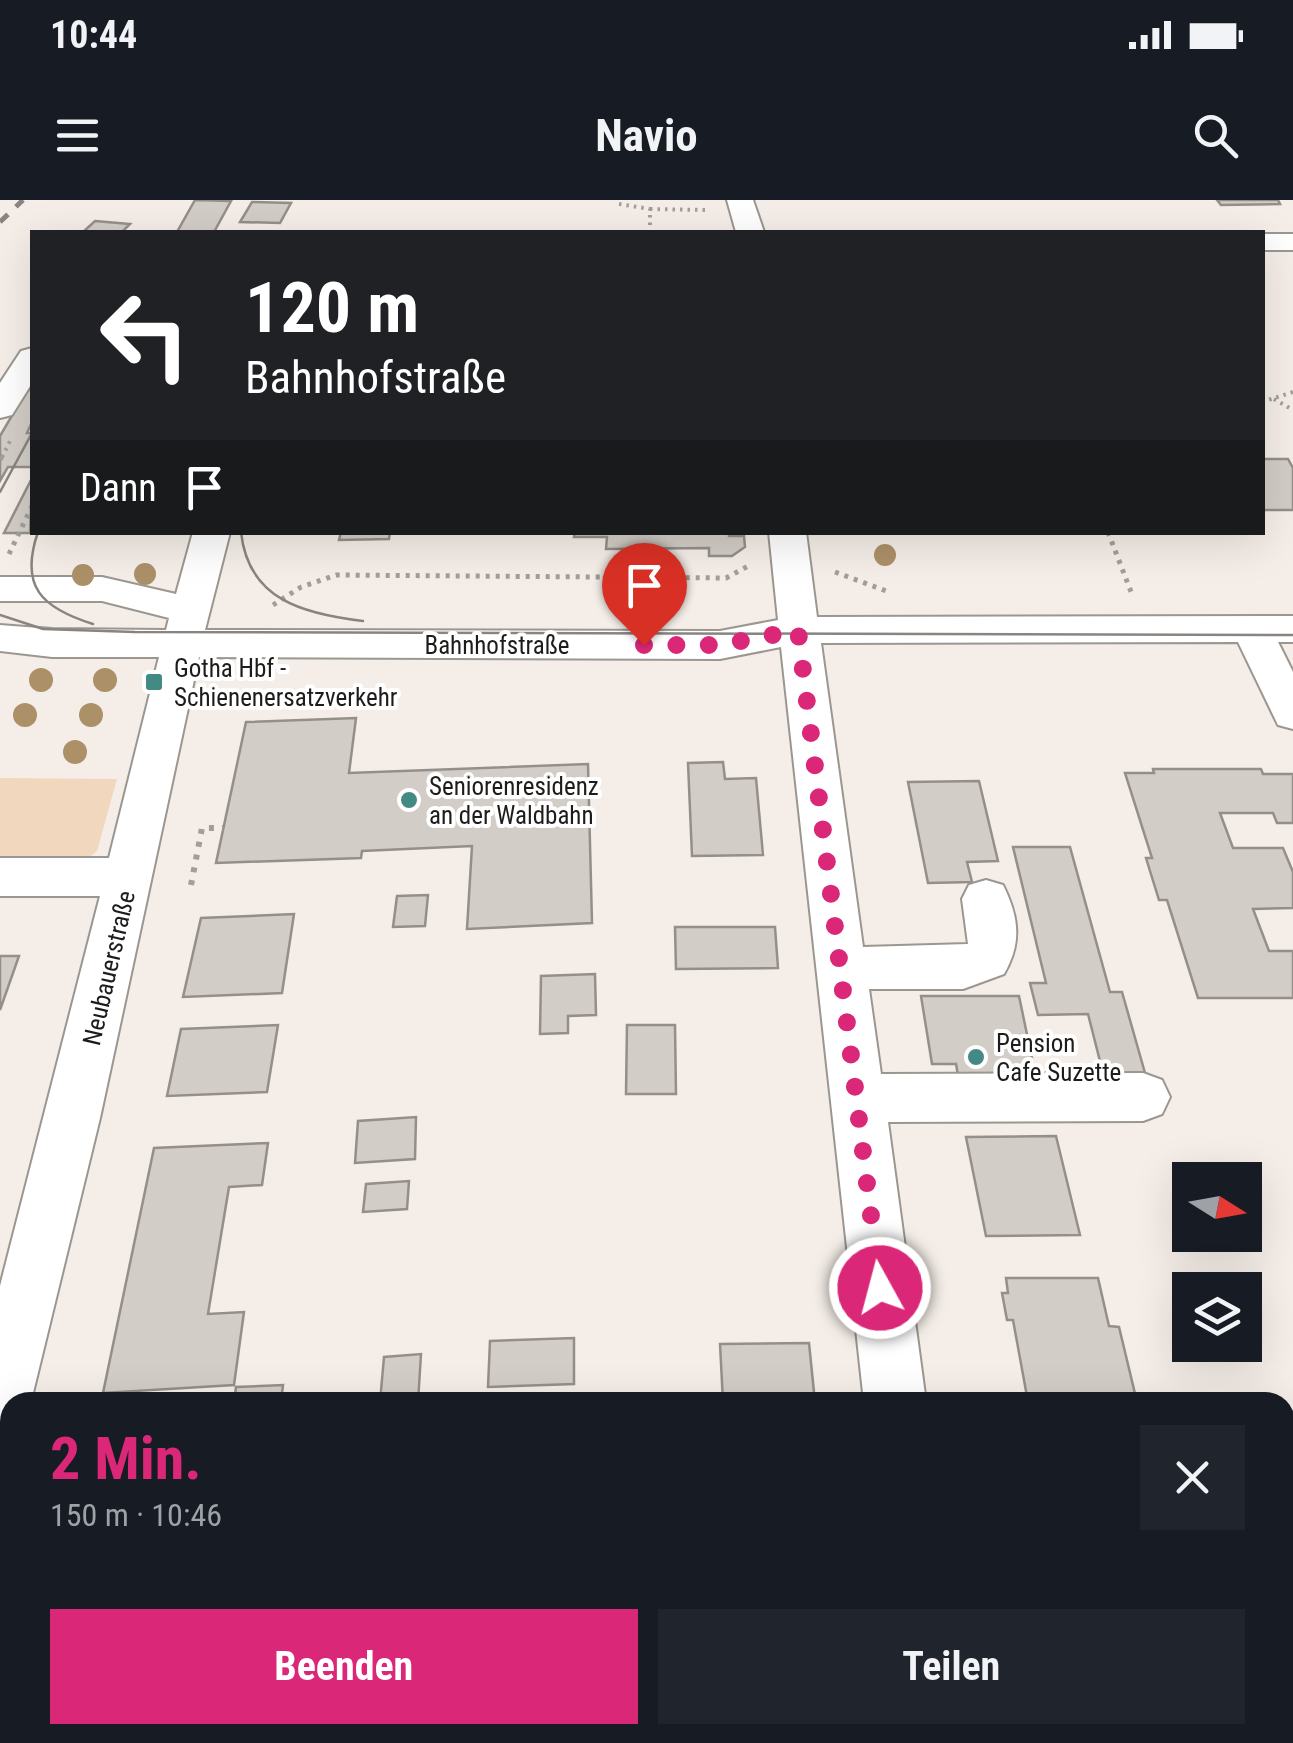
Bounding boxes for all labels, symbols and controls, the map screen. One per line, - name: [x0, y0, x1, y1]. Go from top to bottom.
- text: 10:44: [50, 13, 137, 57]
- icon: menu: [50, 108, 105, 163]
- icon: search: [1188, 108, 1243, 163]
- text: Navio: [595, 109, 698, 162]
- text: 120 m: [245, 267, 419, 349]
- icon: left: [80, 270, 210, 400]
- text: Bahnhofstraße: [245, 351, 506, 404]
- icon: arrive: [177, 460, 232, 515]
- text: Dann: [80, 466, 157, 510]
- pin: [602, 543, 687, 646]
- icon: arrive: [617, 558, 672, 613]
- street label: Bahnhofstraße: [424, 631, 570, 660]
- place label: Gotha Hbf - Schienenersatzverkehr: [174, 654, 398, 712]
- marker: Gotha Hbf - Schienenersatzverkehr: [143, 671, 165, 693]
- place label: Seniorenresidenz an der Waldbahn: [429, 772, 599, 830]
- marker: Seniorenresidenz an der Waldbahn: [398, 789, 420, 811]
- street label: Neubauerstraße: [77, 888, 141, 1048]
- place label: Pension Cafe Suzette: [996, 1029, 1121, 1087]
- marker: Pension Cafe Suzette: [965, 1046, 987, 1068]
- north arrow: [1172, 1162, 1262, 1252]
- map controls: [1172, 1162, 1262, 1362]
- position arrow: [828, 1236, 932, 1340]
- button: layers: [1172, 1272, 1262, 1362]
- text: 2 Min.: [50, 1423, 202, 1494]
- button: close: [1140, 1425, 1245, 1530]
- text: 150 m · 10:46: [50, 1496, 222, 1534]
- button: Beenden: [50, 1609, 638, 1724]
- button: Teilen: [658, 1609, 1245, 1724]

